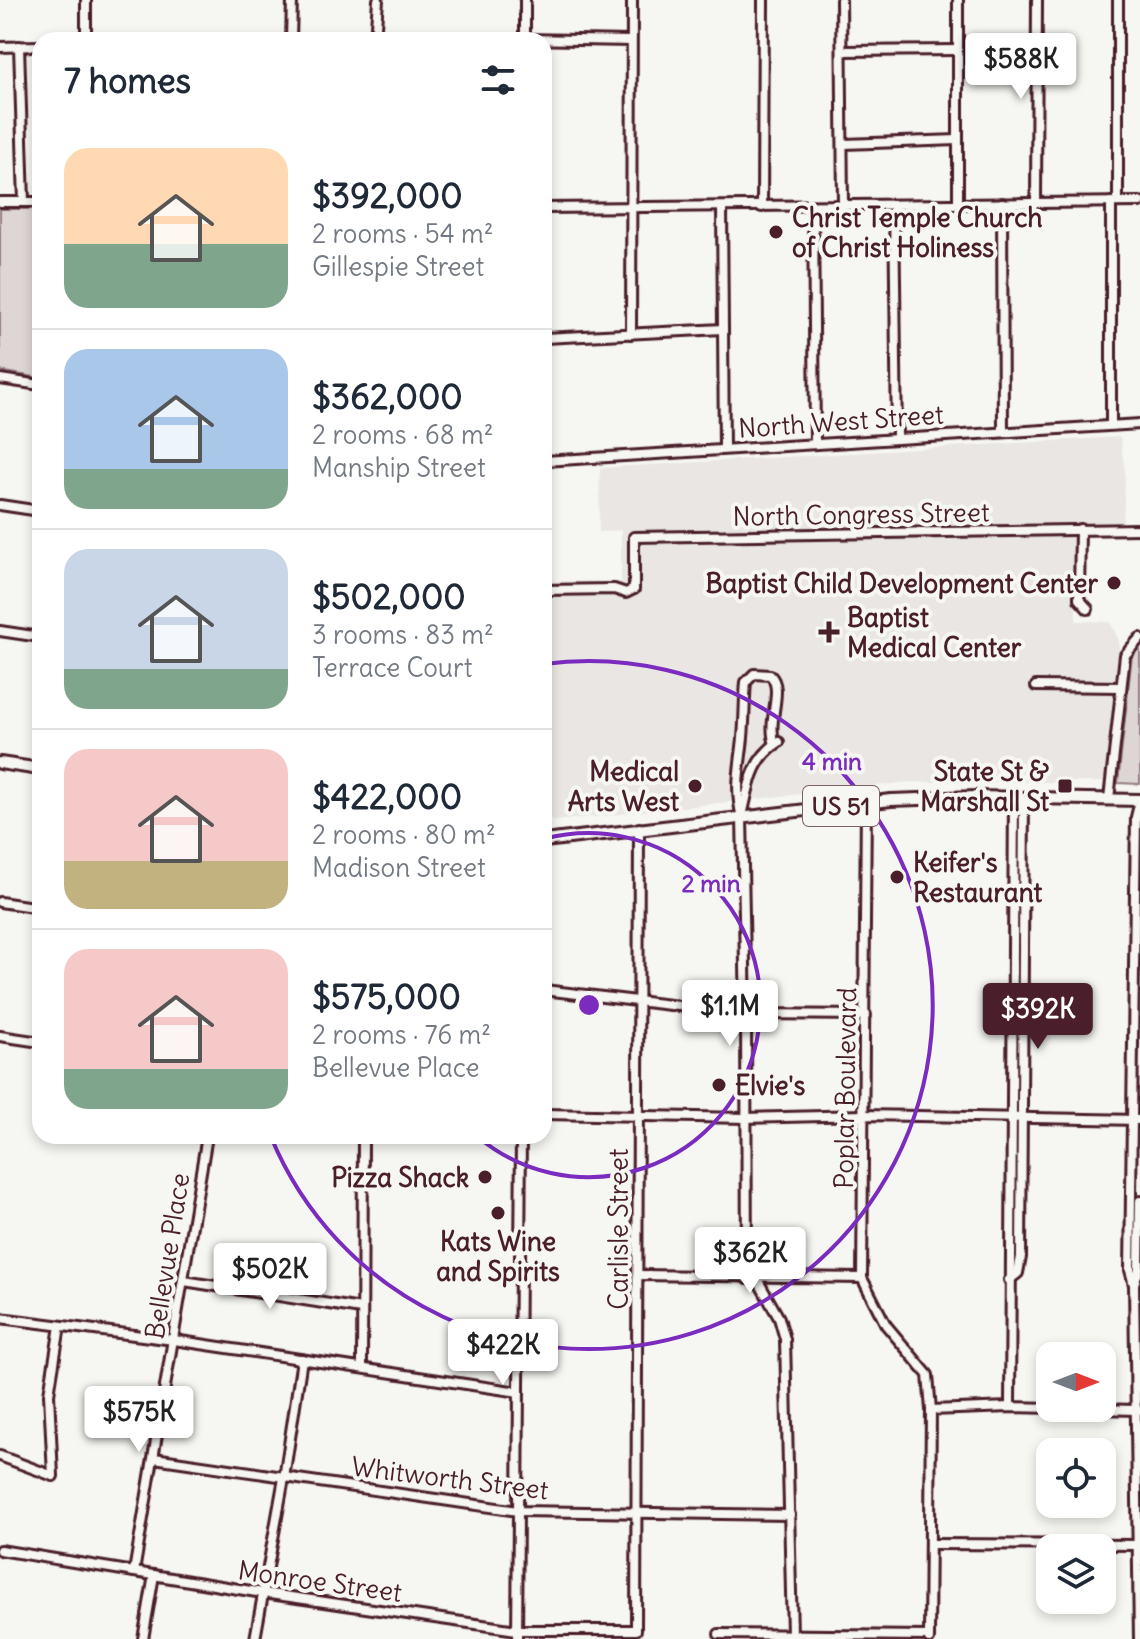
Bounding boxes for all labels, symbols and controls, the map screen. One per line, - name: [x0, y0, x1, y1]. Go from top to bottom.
- pin: $588K: [965, 33, 1077, 101]
- text: $588K: [983, 42, 1059, 75]
- icon: filters: [476, 58, 520, 102]
- text: 7 homes: [64, 59, 191, 102]
- text: $392,000: [312, 174, 463, 217]
- icon: home: [128, 180, 224, 276]
- place label: Christ Temple Church of Christ Holiness: [792, 201, 1043, 264]
- text: 2 rooms · 54 m²: [312, 217, 494, 250]
- marker: Christ Temple Church of Christ Holiness: [767, 223, 785, 241]
- text: Gillespie Street: [312, 250, 484, 283]
- text: $362,000: [312, 375, 463, 418]
- icon: home: [128, 381, 224, 477]
- street label: North West Street: [737, 397, 945, 445]
- text: 2 rooms · 68 m²: [312, 418, 494, 451]
- text: Manship Street: [312, 451, 486, 484]
- street label: North Congress Street: [732, 495, 990, 533]
- place label: Baptist Child Development Center: [706, 567, 1098, 600]
- marker: Baptist Child Development Center: [1105, 574, 1123, 592]
- text: $502,000: [312, 575, 466, 618]
- icon: home: [128, 581, 224, 677]
- place label: Baptist Medical Center: [847, 601, 1022, 664]
- text: 3 rooms · 83 m²: [312, 618, 494, 651]
- marker: Baptist Medical Center: [818, 621, 840, 643]
- text: Terrace Court: [312, 651, 472, 684]
- text: 4 min: [802, 746, 862, 776]
- place label: Medical Arts West: [568, 755, 679, 818]
- place label: State St & Marshall St: [920, 755, 1049, 818]
- text: $422,000: [312, 775, 462, 818]
- marker: Medical Arts West: [686, 777, 704, 795]
- marker: State St & Marshall St: [1056, 777, 1074, 795]
- icon: home: [128, 781, 224, 877]
- road number: US 51: [803, 786, 879, 826]
- text: 2 rooms · 80 m²: [312, 818, 496, 851]
- place label: Keifer's Restaurant: [913, 846, 1042, 909]
- text: Madison Street: [312, 851, 486, 884]
- text: 2 min: [681, 868, 741, 898]
- marker: Keifer's Restaurant: [888, 868, 906, 886]
- text: $575,000: [312, 975, 461, 1018]
- pin: $1.1M: [674, 980, 786, 1048]
- icon: home: [128, 981, 224, 1077]
- pin: $392K: [982, 983, 1094, 1051]
- street label: Poplar Boulevard: [827, 987, 863, 1189]
- text: $1.1M: [700, 989, 760, 1022]
- centre of rings: [575, 991, 603, 1019]
- text: $392K: [1001, 992, 1075, 1025]
- text: 2 rooms · 76 m²: [312, 1018, 491, 1051]
- text: Bellevue Place: [312, 1051, 480, 1084]
- place label: Elvie's: [735, 1069, 806, 1102]
- marker: Elvie's: [710, 1076, 728, 1094]
- street label: Carlisle Street: [602, 1148, 635, 1310]
- place label: Pizza Shack: [331, 1161, 469, 1194]
- marker: Pizza Shack: [476, 1168, 494, 1186]
- street label: Bellevue Place: [138, 1171, 196, 1341]
- marker: Kats Wine and Spirits: [489, 1204, 507, 1222]
- place label: Kats Wine and Spirits: [436, 1225, 560, 1288]
- pin: $362K: [694, 1227, 806, 1295]
- text: $362K: [713, 1236, 787, 1269]
- pin: $502K: [214, 1243, 326, 1311]
- text: $502K: [232, 1252, 308, 1285]
- pin: $422K: [447, 1319, 559, 1387]
- text: $422K: [466, 1328, 540, 1361]
- north arrow: [1036, 1342, 1116, 1422]
- map controls: [1036, 1342, 1116, 1614]
- pin: $575K: [83, 1386, 195, 1454]
- text: $575K: [102, 1395, 176, 1428]
- button: locate: [1036, 1438, 1116, 1518]
- street label: Whitworth Street: [350, 1450, 551, 1506]
- button: layers: [1036, 1534, 1116, 1614]
- street label: Monroe Street: [236, 1553, 404, 1609]

